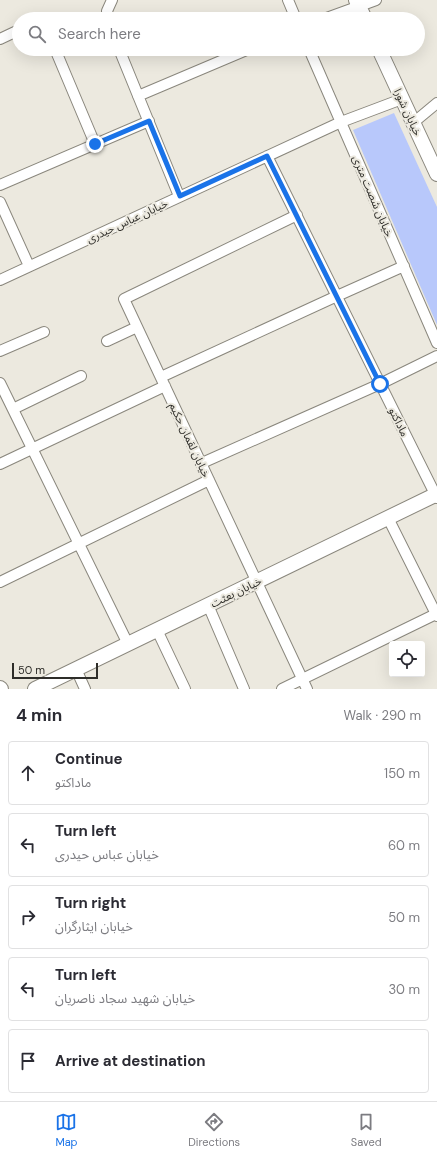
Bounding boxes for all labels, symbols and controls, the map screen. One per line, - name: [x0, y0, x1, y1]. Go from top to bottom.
- search box: [12, 12, 425, 56]
- icon: search: [26, 23, 48, 45]
- text: Search here: [58, 24, 141, 44]
- street label: خیابان شورا: [391, 86, 425, 138]
- route end: [86, 135, 104, 153]
- street label: خیابان شصت متری: [350, 153, 397, 239]
- street label: خیابان عباس حیدری: [84, 196, 170, 246]
- route start: [371, 375, 389, 393]
- street label: خیابان لقمان حکیم: [165, 400, 214, 481]
- street label: ماداکتو: [386, 405, 412, 439]
- street label: خیابان بعثت: [208, 573, 264, 610]
- map controls: [389, 641, 425, 677]
- button: locate: [389, 641, 425, 677]
- scale bar: [12, 661, 98, 680]
- text: 50 m: [18, 663, 45, 677]
- text: 4 min: [16, 704, 62, 726]
- text: Walk · 290 m: [344, 707, 421, 724]
- text: Continue: [55, 749, 123, 769]
- icon: ahead: [17, 762, 39, 784]
- text: 150 m: [384, 765, 420, 782]
- text: ماداکتو: [55, 774, 91, 791]
- text: Turn left: [55, 821, 116, 841]
- icon: left: [17, 834, 39, 856]
- text: 60 m: [388, 837, 420, 854]
- text: خیابان عباس حیدری: [55, 846, 159, 863]
- text: Turn right: [55, 893, 126, 913]
- icon: right: [17, 906, 39, 928]
- text: 50 m: [388, 909, 420, 926]
- text: خیابان ایثارگران: [55, 918, 133, 935]
- text: Turn left: [55, 965, 116, 985]
- icon: left: [17, 978, 39, 1000]
- text: 30 m: [388, 981, 420, 998]
- text: خیابان شهید سجاد ناصریان: [55, 990, 195, 1007]
- icon: arrive: [17, 1050, 39, 1072]
- text: Arrive at destination: [55, 1051, 206, 1071]
- tab: Map: [55, 1111, 78, 1149]
- tab: Directions: [188, 1111, 240, 1149]
- tab: Saved: [351, 1111, 382, 1149]

